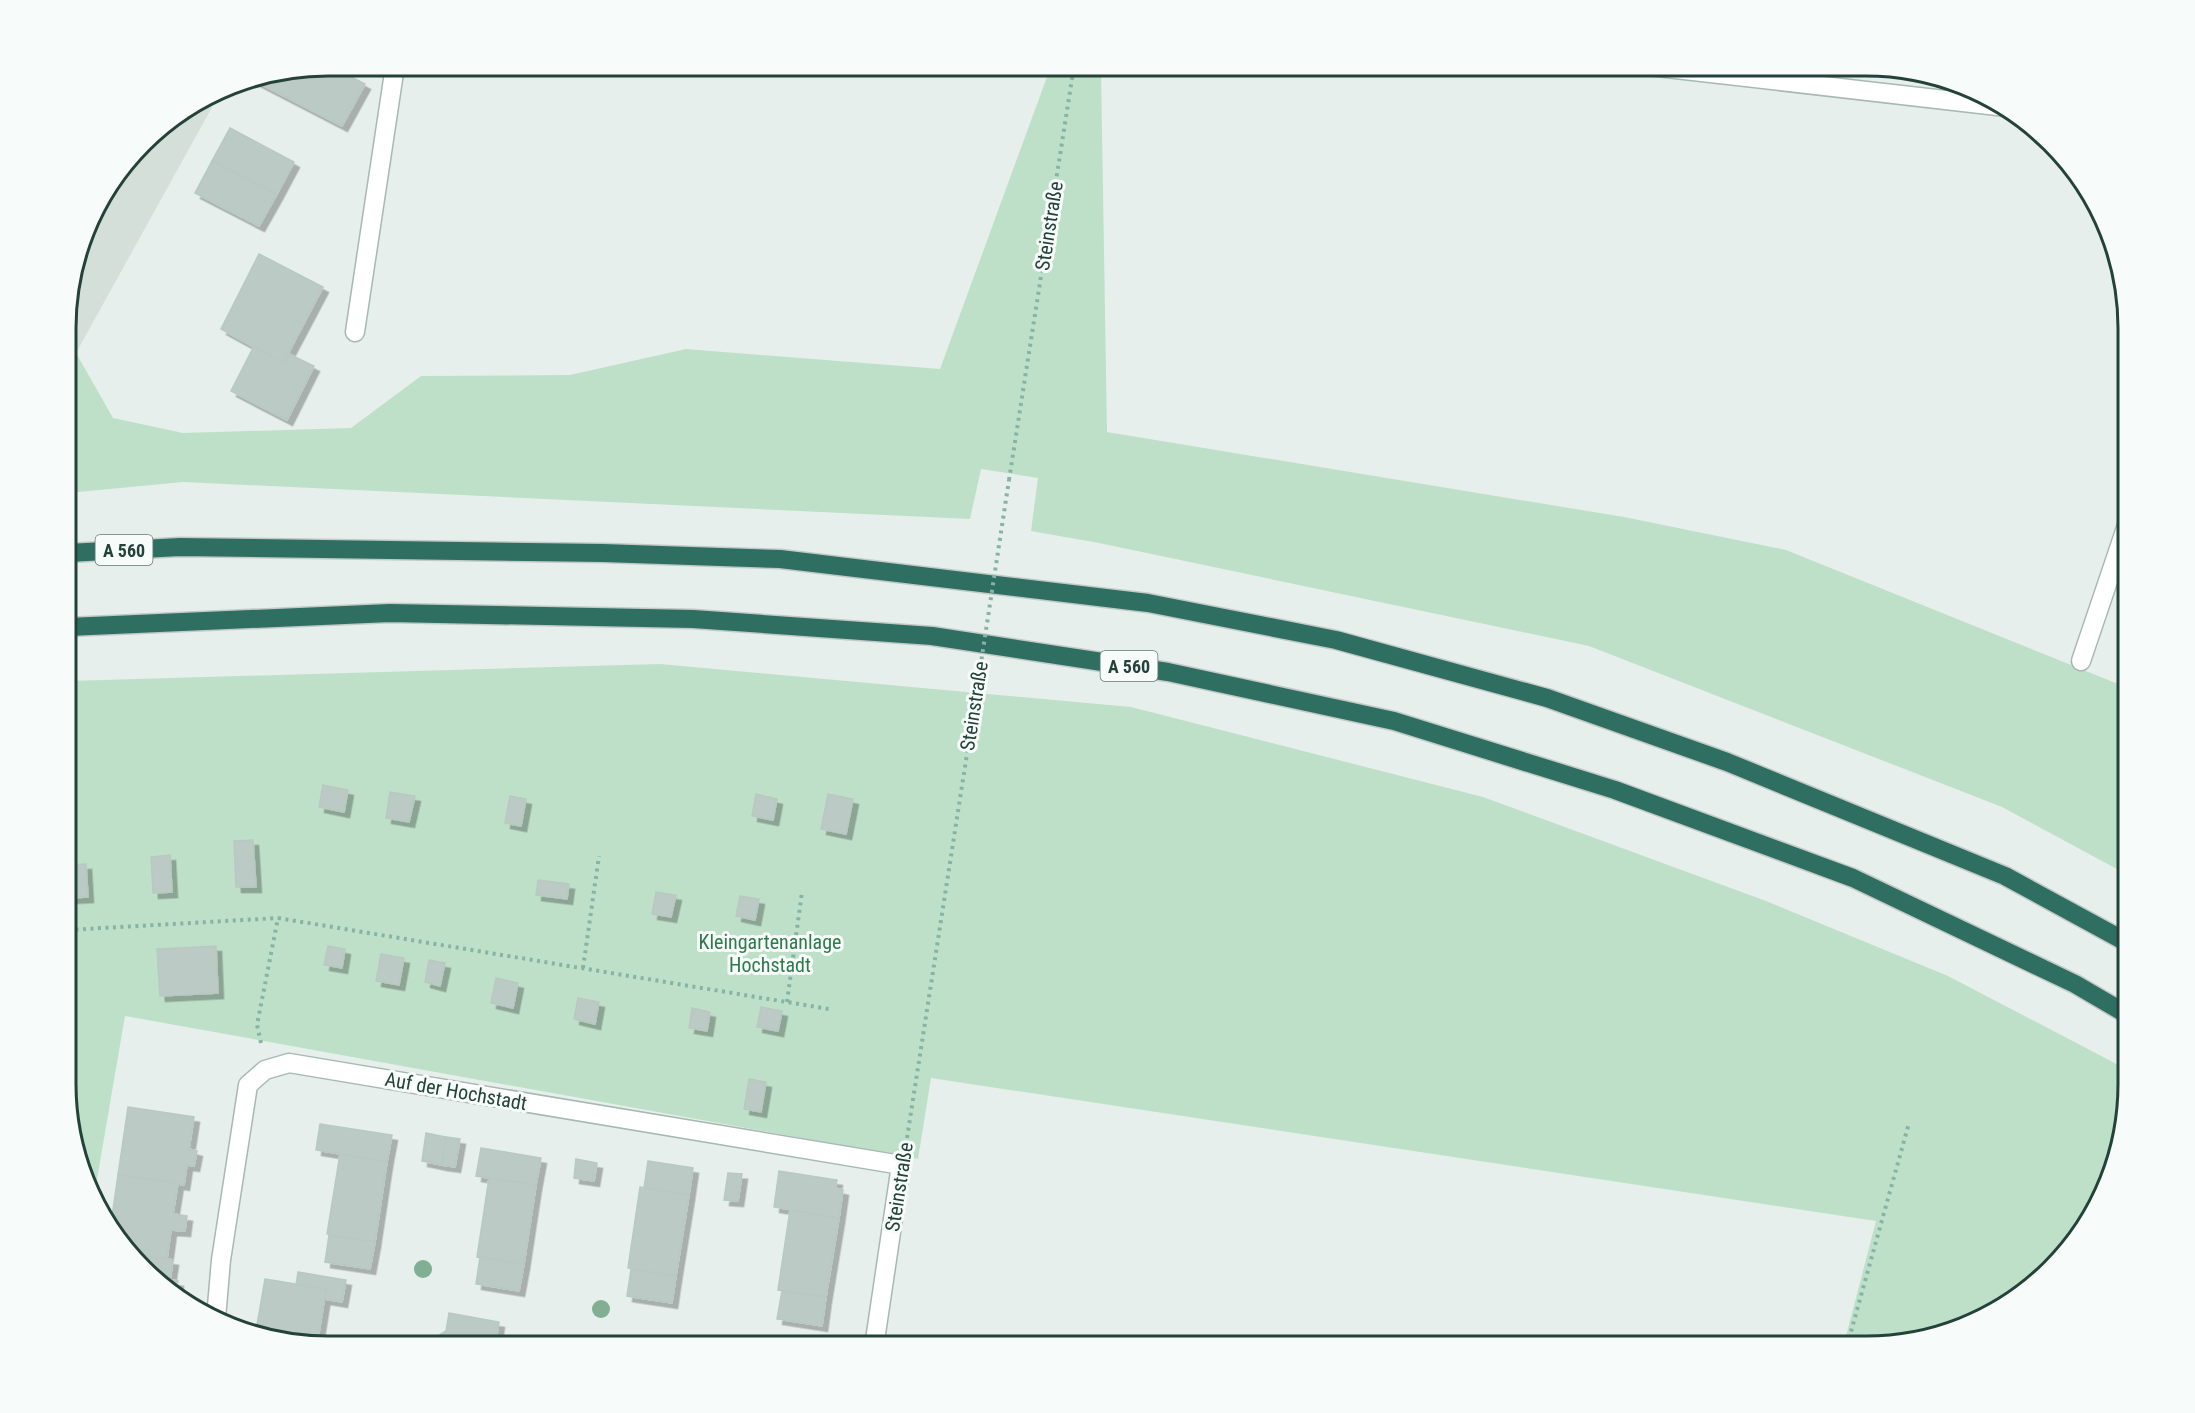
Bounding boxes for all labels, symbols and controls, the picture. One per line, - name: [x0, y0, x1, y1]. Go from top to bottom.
- street label: Steinstraße: [1030, 180, 1068, 272]
- road number: A 560: [96, 535, 152, 565]
- road number: A 560: [1100, 651, 1158, 681]
- street label: Steinstraße: [955, 660, 993, 752]
- park label: Kleingartenanlage Hochstadt: [699, 930, 841, 977]
- street label: Auf der Hochstadt: [383, 1067, 529, 1115]
- street label: Steinstraße: [880, 1141, 918, 1233]

